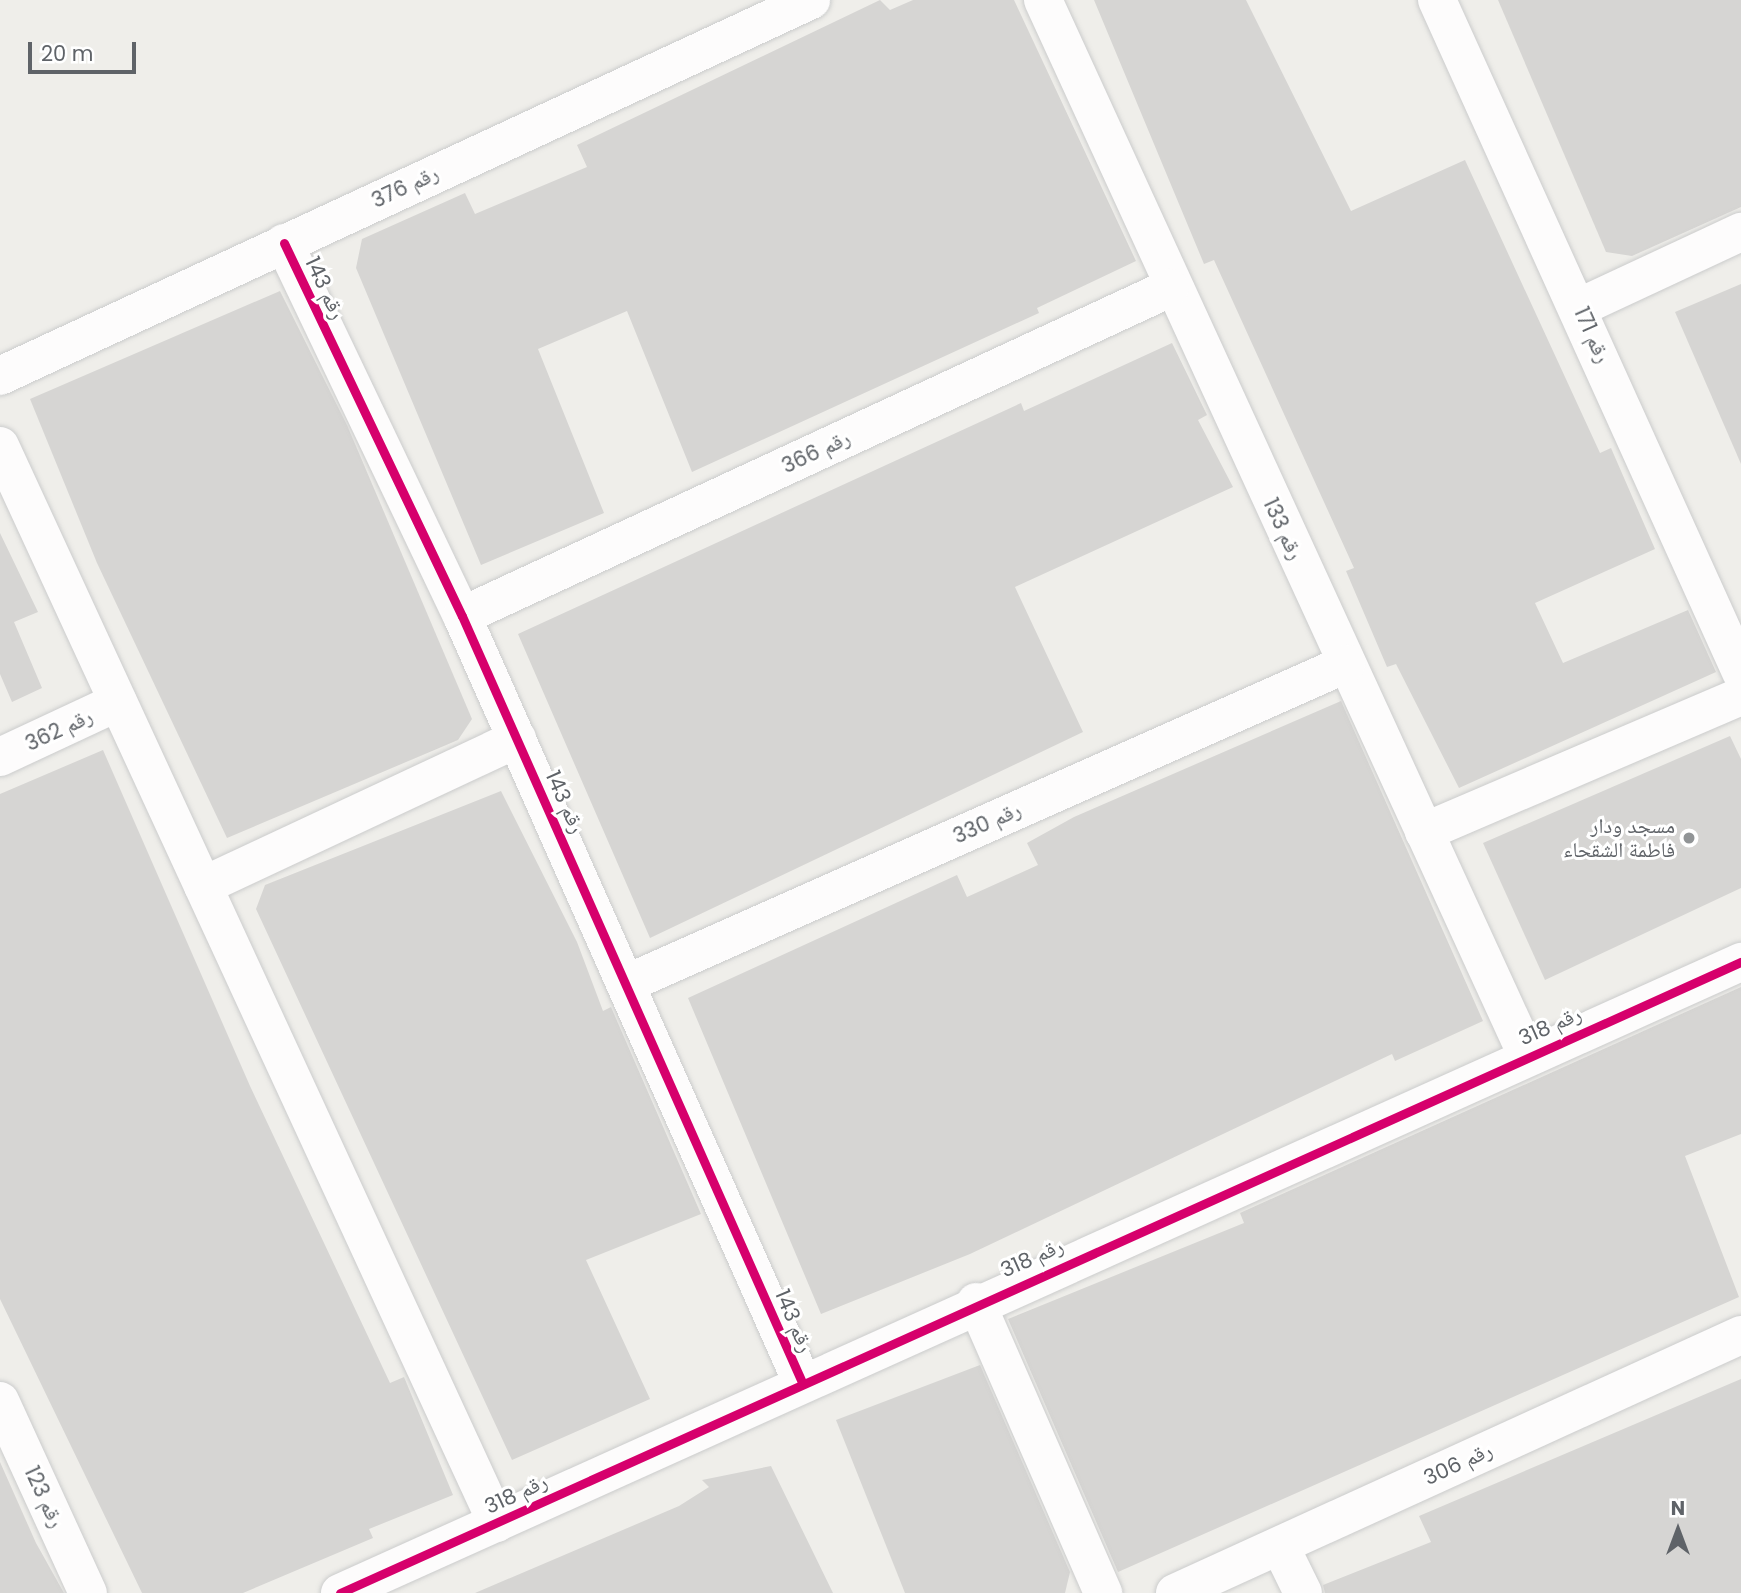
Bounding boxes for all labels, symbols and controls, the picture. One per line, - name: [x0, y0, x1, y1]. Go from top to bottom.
- scale bar: [32, 28, 140, 72]
- text: 20 m: [41, 39, 94, 68]
- street label: رقم 376: [368, 161, 442, 213]
- street label: رقم 143: [300, 253, 350, 323]
- street label: رقم 171: [1569, 303, 1615, 367]
- street label: رقم 366: [778, 425, 854, 479]
- street label: رقم 133: [1258, 494, 1308, 564]
- street label: رقم 362: [21, 703, 97, 757]
- street label: رقم 143: [540, 767, 590, 837]
- street label: رقم 330: [949, 797, 1025, 849]
- place label: مسجد ودار فاطمة الشقحاء: [1563, 813, 1675, 863]
- marker: مسجد ودار فاطمة الشقحاء: [1681, 830, 1697, 846]
- street label: رقم 318: [1515, 1001, 1585, 1051]
- street label: رقم 318: [997, 1233, 1067, 1283]
- street label: رقم 143: [770, 1286, 818, 1356]
- street label: رقم 306: [1420, 1437, 1496, 1491]
- street label: رقم 123: [19, 1462, 69, 1532]
- street label: رقم 318: [481, 1469, 551, 1519]
- north arrow: [1643, 1495, 1713, 1565]
- text: N: [1671, 1495, 1685, 1522]

